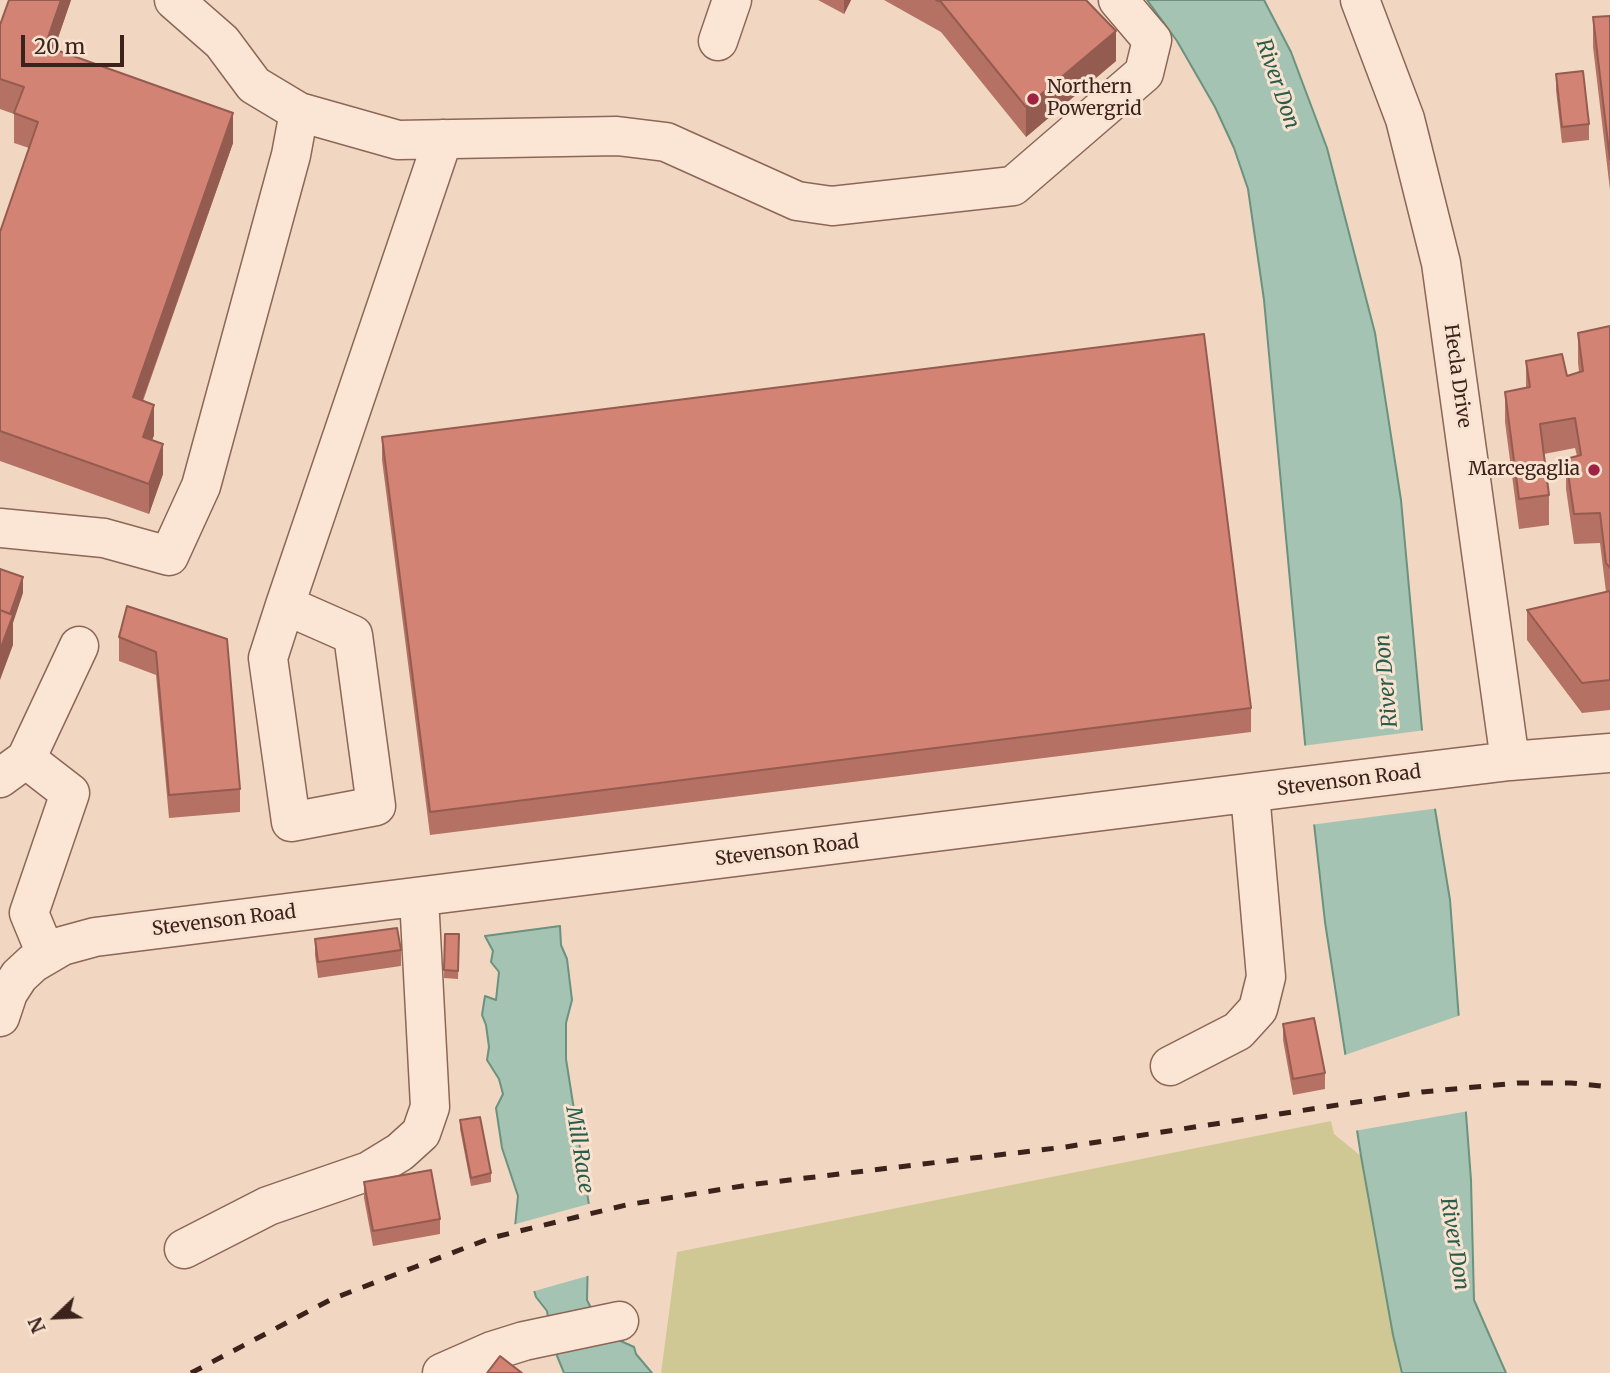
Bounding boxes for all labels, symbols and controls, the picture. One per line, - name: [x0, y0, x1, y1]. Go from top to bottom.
- scale bar: [24, 21, 128, 65]
- text: 20 m: [34, 33, 85, 60]
- water label: River Don: [1250, 36, 1304, 132]
- place label: Northern Powergrid: [1047, 77, 1142, 121]
- marker: Northern Powergrid: [1025, 91, 1041, 107]
- street label: Hecla Drive: [1438, 323, 1476, 429]
- place label: Marcegaglia: [1468, 459, 1580, 481]
- marker: Marcegaglia: [1586, 462, 1602, 478]
- water label: River Don: [1370, 633, 1404, 729]
- street label: Stevenson Road: [1276, 761, 1422, 801]
- street label: Stevenson Road: [714, 831, 860, 871]
- street label: Stevenson Road: [151, 901, 297, 941]
- water label: Mill Race: [560, 1105, 598, 1195]
- water label: River Don: [1434, 1196, 1474, 1292]
- north arrow: [21, 1282, 91, 1352]
- text: N: [23, 1314, 51, 1337]

